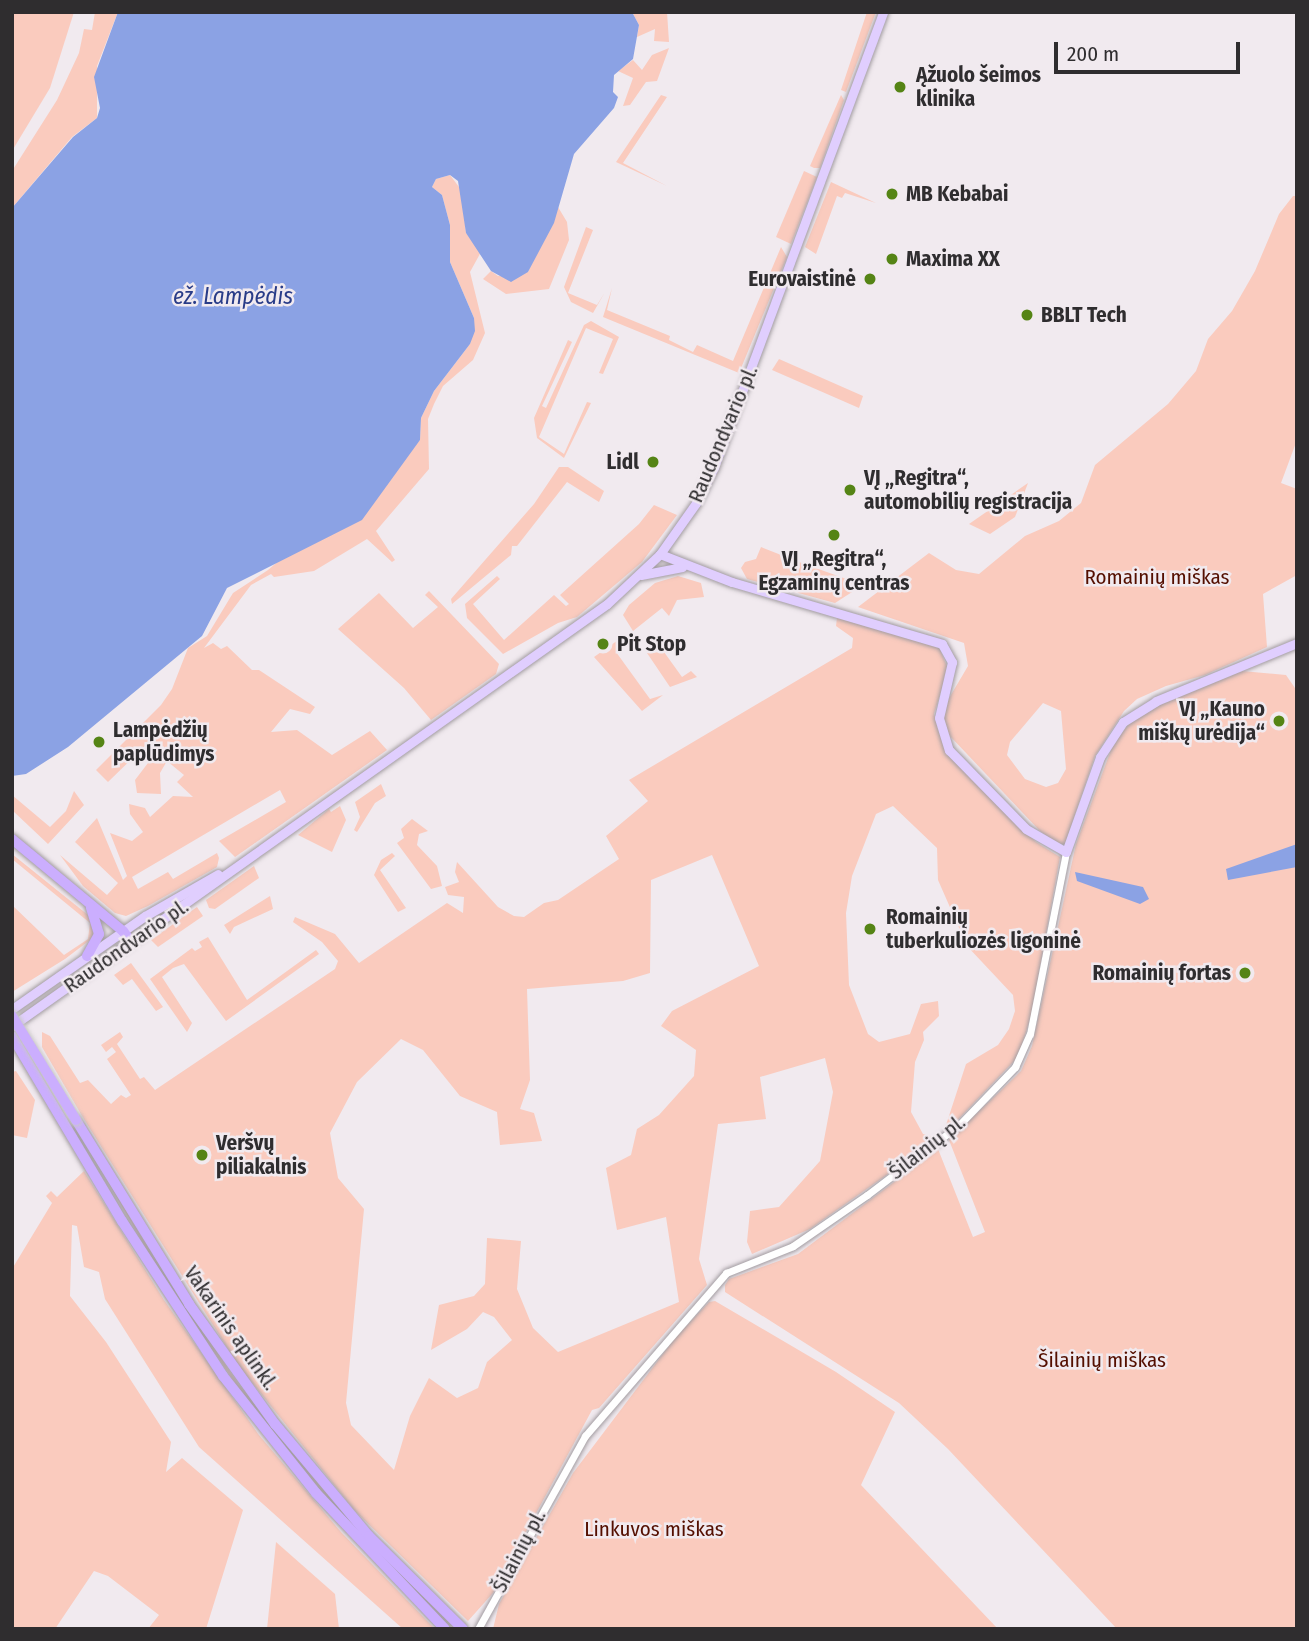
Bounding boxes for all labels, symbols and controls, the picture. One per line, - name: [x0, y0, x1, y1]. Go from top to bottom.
- scale bar: [1057, 28, 1242, 72]
- text: 200 m: [1067, 41, 1119, 67]
- place label: Ąžuolo šeimos klinika: [916, 62, 1041, 112]
- marker: Ąžuolo šeimos klinika: [890, 77, 910, 97]
- place label: MB Kebabai: [906, 181, 1008, 207]
- marker: MB Kebabai: [884, 186, 900, 202]
- place label: Maxima XX: [906, 246, 1000, 272]
- marker: Maxima XX: [884, 251, 900, 267]
- place label: Eurovaistinė: [748, 266, 856, 292]
- marker: Eurovaistinė: [862, 271, 878, 287]
- water label: ež. Lampėdis: [173, 282, 293, 310]
- place label: BBLT Tech: [1041, 302, 1127, 328]
- marker: BBLT Tech: [1019, 307, 1035, 323]
- street label: Raudondvario pl.: [683, 362, 763, 506]
- place label: Lidl: [607, 449, 639, 475]
- marker: Lidl: [645, 454, 661, 470]
- place label: VĮ „Regitra“, automobilių registracija: [864, 465, 1072, 515]
- marker: VĮ „Regitra“, automobilių registracija: [842, 482, 858, 498]
- marker: VĮ „Regitra“, Egzaminų centras: [826, 527, 842, 543]
- place label: VĮ „Regitra“, Egzaminų centras: [759, 546, 909, 596]
- park label: Romainių miškas: [1084, 564, 1230, 590]
- place label: Pit Stop: [617, 631, 686, 657]
- marker: Pit Stop: [595, 636, 611, 652]
- place label: VĮ „Kauno miškų urėdija“: [1138, 696, 1265, 746]
- marker: VĮ „Kauno miškų urėdija“: [1271, 713, 1287, 729]
- place label: Lampėdžių paplūdimys: [113, 717, 214, 767]
- marker: Lampėdžių paplūdimys: [91, 734, 107, 750]
- street label: Raudondvario pl.: [59, 894, 193, 998]
- place label: Romainių tuberkuliozės ligoninė: [886, 904, 1081, 954]
- marker: Romainių tuberkuliozės ligoninė: [860, 919, 880, 939]
- place label: Romainių fortas: [1092, 960, 1231, 986]
- marker: Romainių fortas: [1237, 965, 1253, 981]
- street label: Šilainių pl.: [884, 1109, 970, 1185]
- place label: Veršvų piliakalnis: [216, 1130, 306, 1180]
- marker: Veršvų piliakalnis: [194, 1147, 210, 1163]
- street label: Vakarinis aplinkl.: [179, 1261, 283, 1395]
- park label: Šilainių miškas: [1038, 1347, 1166, 1373]
- street label: Šilainių pl.: [487, 1505, 551, 1597]
- park label: Linkuvos miškas: [584, 1516, 724, 1542]

